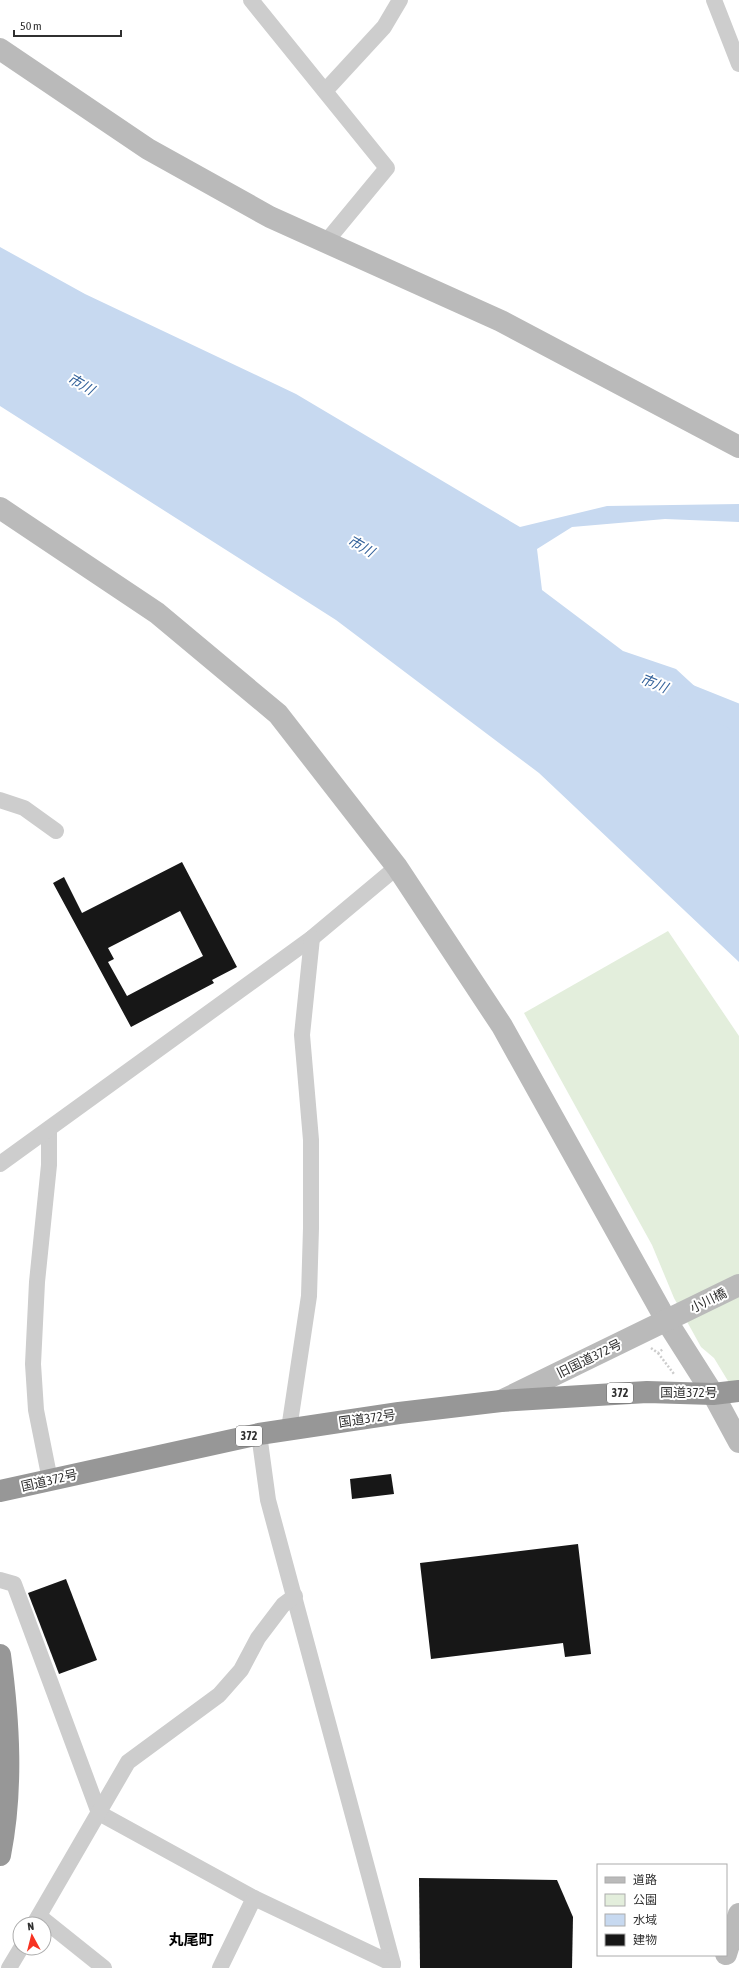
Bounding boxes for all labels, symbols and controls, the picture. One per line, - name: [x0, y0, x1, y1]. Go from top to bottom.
- scale bar: [14, 12, 121, 38]
- text: 50 m: [20, 19, 42, 33]
- water label: 市川: [65, 370, 99, 399]
- water label: 市川: [345, 532, 379, 561]
- water label: 市川: [638, 670, 672, 696]
- street label: 小川橋: [687, 1285, 729, 1316]
- street label: 旧国道372号: [554, 1336, 624, 1381]
- road number: 372: [607, 1383, 633, 1403]
- street label: 国道372号: [660, 1385, 718, 1400]
- street label: 国道372号: [338, 1407, 397, 1430]
- road number: 372: [236, 1426, 262, 1446]
- street label: 国道372号: [19, 1467, 79, 1494]
- legend: [597, 1864, 727, 1956]
- text: 道路: [633, 1873, 657, 1887]
- text: 公園: [633, 1893, 657, 1907]
- text: 水域: [633, 1913, 657, 1927]
- north arrow: [12, 1916, 52, 1956]
- text: N: [27, 1920, 35, 1932]
- district label: 丸尾町: [168, 1931, 214, 1948]
- text: 建物: [633, 1933, 657, 1947]

